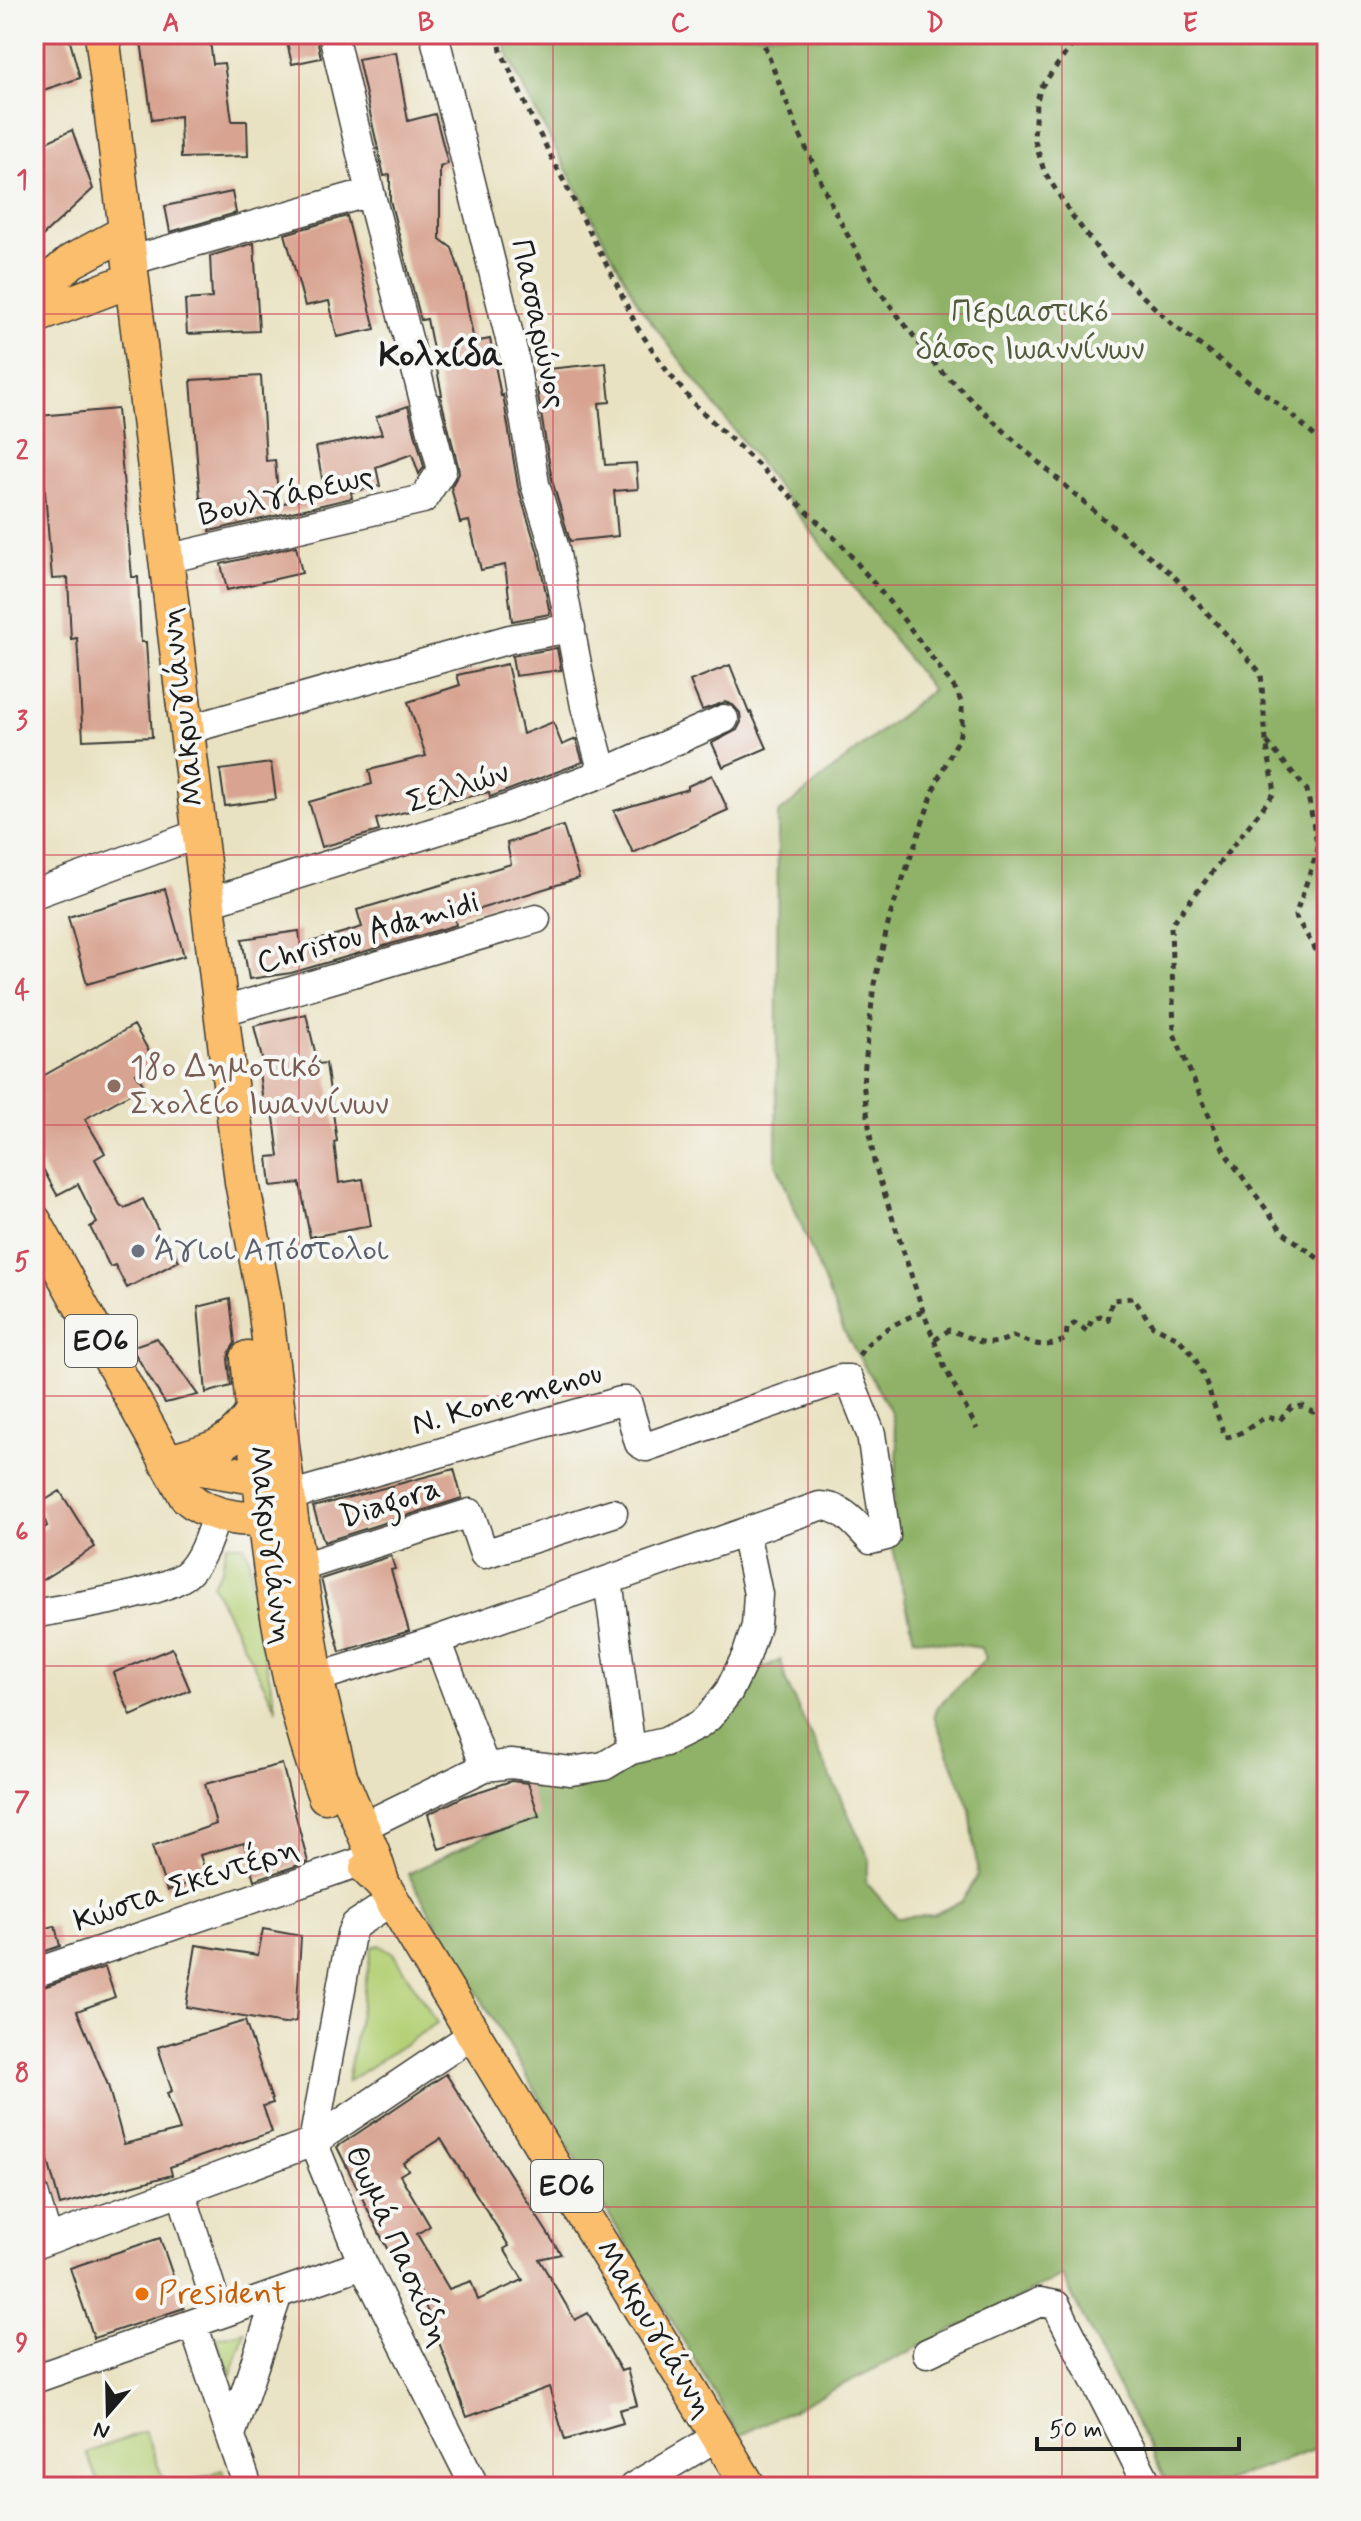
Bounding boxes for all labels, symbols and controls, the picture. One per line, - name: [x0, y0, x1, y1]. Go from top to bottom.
- text: A: [162, 7, 180, 41]
- text: B: [418, 7, 434, 41]
- text: C: [671, 7, 690, 41]
- text: D: [926, 7, 944, 41]
- text: E: [1182, 7, 1198, 41]
- text: 1: [16, 164, 28, 198]
- street label: Πασσαρώνος: [500, 235, 576, 413]
- park label: Περιαστικό δάσος Ιωαννίνων: [915, 292, 1145, 371]
- district label: Κολχίδα: [379, 334, 503, 379]
- text: 2: [16, 435, 29, 469]
- street label: Βουλγάρεως: [195, 456, 377, 536]
- street label: Μακρυγιάννη: [150, 605, 216, 809]
- text: 3: [16, 705, 28, 739]
- street label: Σελλών: [401, 752, 515, 824]
- street label: Christou Adamidi: [252, 881, 484, 985]
- text: 4: [14, 975, 30, 1009]
- place label: 18ο Δημοτικό Σχολείο Ιωαννίνων: [130, 1047, 389, 1126]
- marker: 18ο Δημοτικό Σχολείο Ιωαννίνων: [105, 1077, 123, 1095]
- place label: Άγιοι Απόστολοι: [154, 1230, 389, 1272]
- marker: Άγιοι Απόστολοι: [129, 1242, 147, 1260]
- text: 5: [14, 1246, 30, 1280]
- road number: ΕΟ6: [65, 1315, 137, 1367]
- street label: N. Konemenou: [407, 1352, 607, 1446]
- street label: Μακρυγιάννη: [237, 1443, 303, 1647]
- street label: Diagora: [334, 1467, 447, 1542]
- text: 6: [15, 1516, 29, 1550]
- text: 7: [14, 1786, 30, 1820]
- street label: Κώστα Σκεντέρη: [68, 1826, 304, 1943]
- text: 8: [15, 2057, 29, 2091]
- street label: Θωμά Πασχίδη: [334, 2139, 460, 2353]
- road number: ΕΟ6: [531, 2160, 603, 2212]
- street label: Μακρυγιάννη: [584, 2232, 724, 2426]
- place label: President: [158, 2273, 287, 2315]
- marker: President: [133, 2285, 151, 2303]
- text: 9: [16, 2327, 29, 2361]
- north arrow: [68, 2373, 148, 2453]
- scale bar: [1037, 2401, 1239, 2451]
- text: N: [90, 2414, 114, 2446]
- text: 50 m: [1049, 2415, 1103, 2446]

